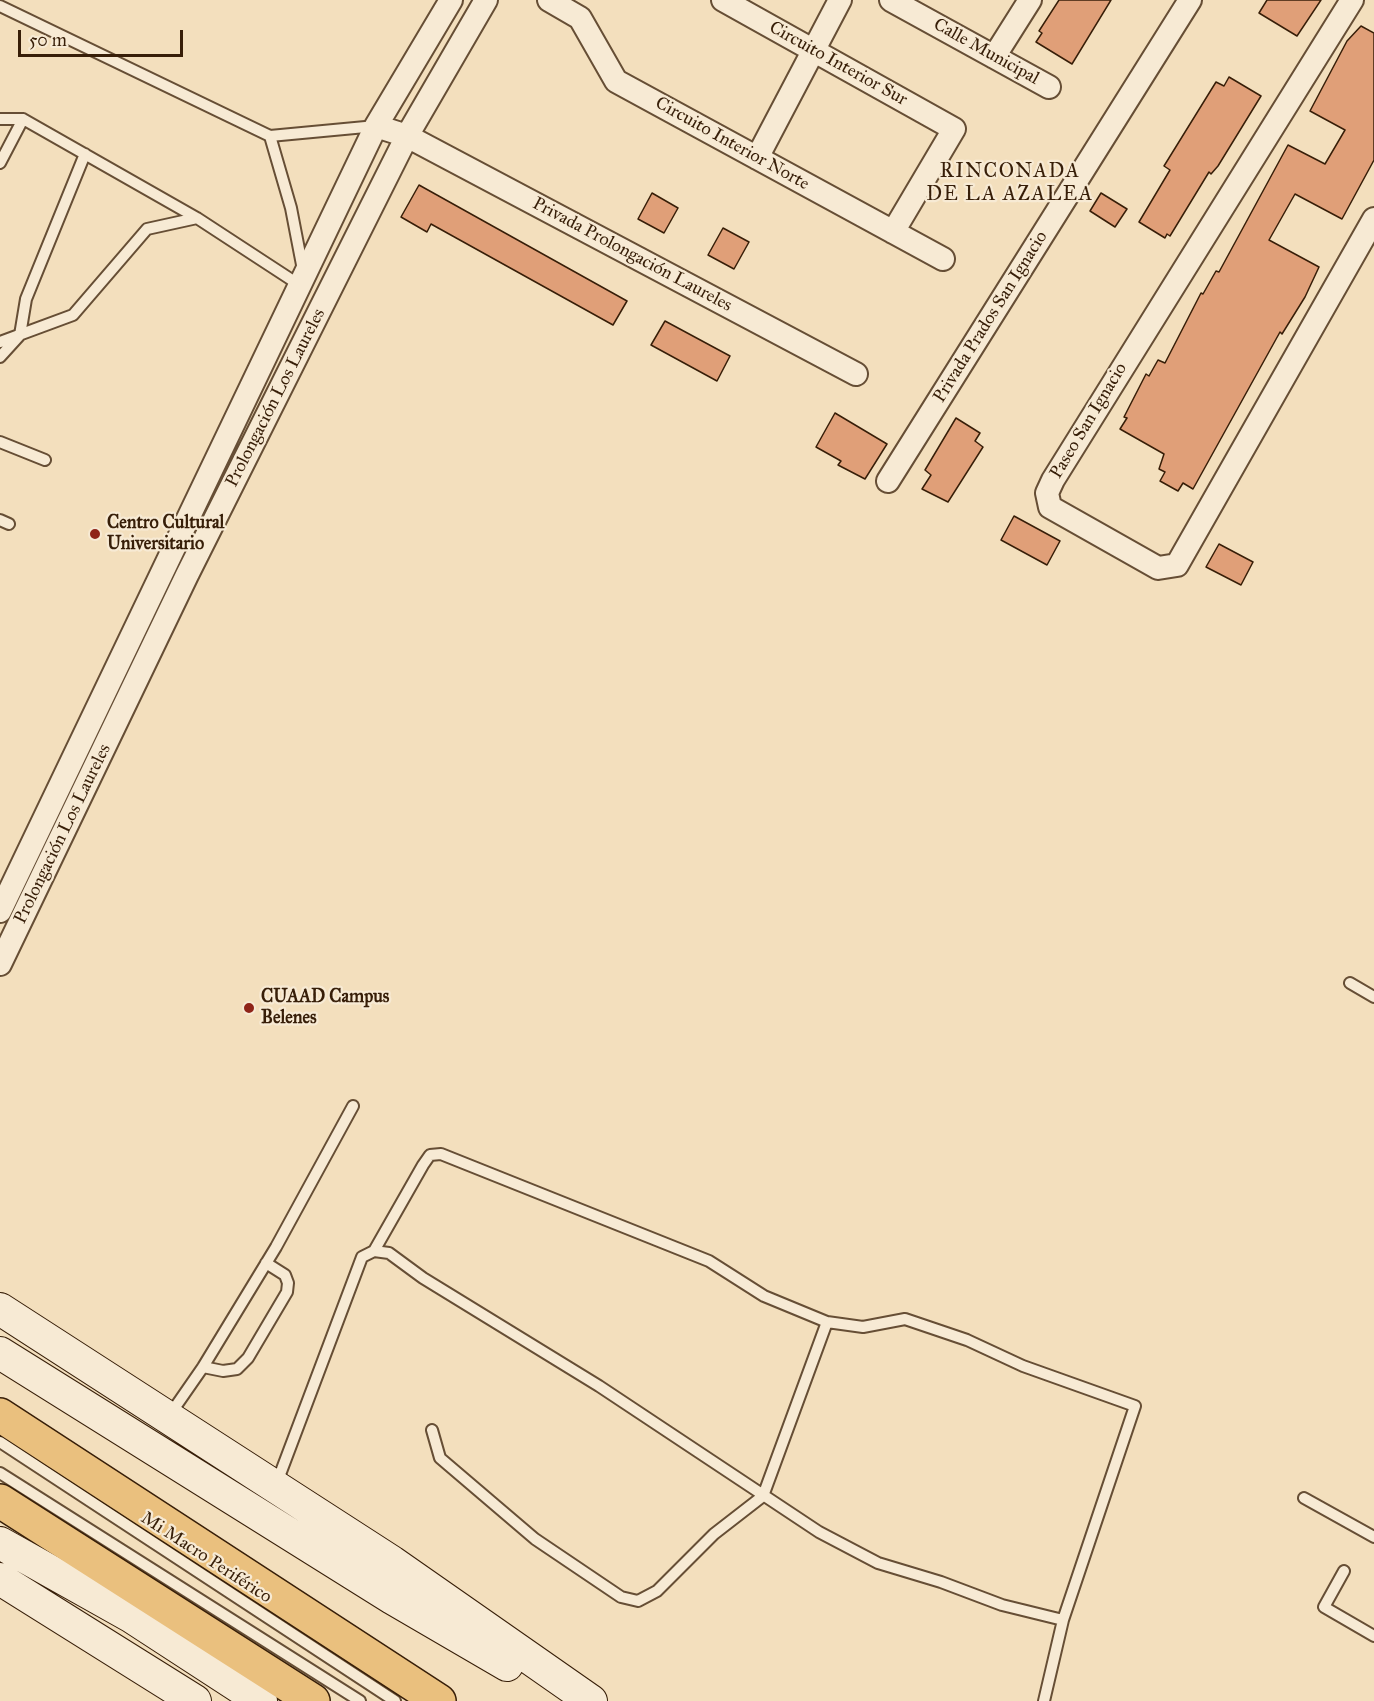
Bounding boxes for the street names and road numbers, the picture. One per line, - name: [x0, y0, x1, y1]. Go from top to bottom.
- street label: Calle Municipal: [929, 14, 1043, 90]
- street label: Circuito Interior Sur: [765, 17, 911, 111]
- street label: Circuito Interior Norte: [651, 93, 813, 195]
- street label: Privada Prolongación Laureles: [529, 193, 735, 317]
- street label: Privada Prados San Ignacio: [929, 227, 1053, 407]
- street label: Prolongación Los Laureles: [222, 305, 330, 491]
- street label: Paseo San Ignacio: [1046, 359, 1132, 483]
- street label: Prolongación Los Laureles: [10, 741, 116, 927]
- street label: Mi Macro Periférico: [136, 1508, 276, 1608]

